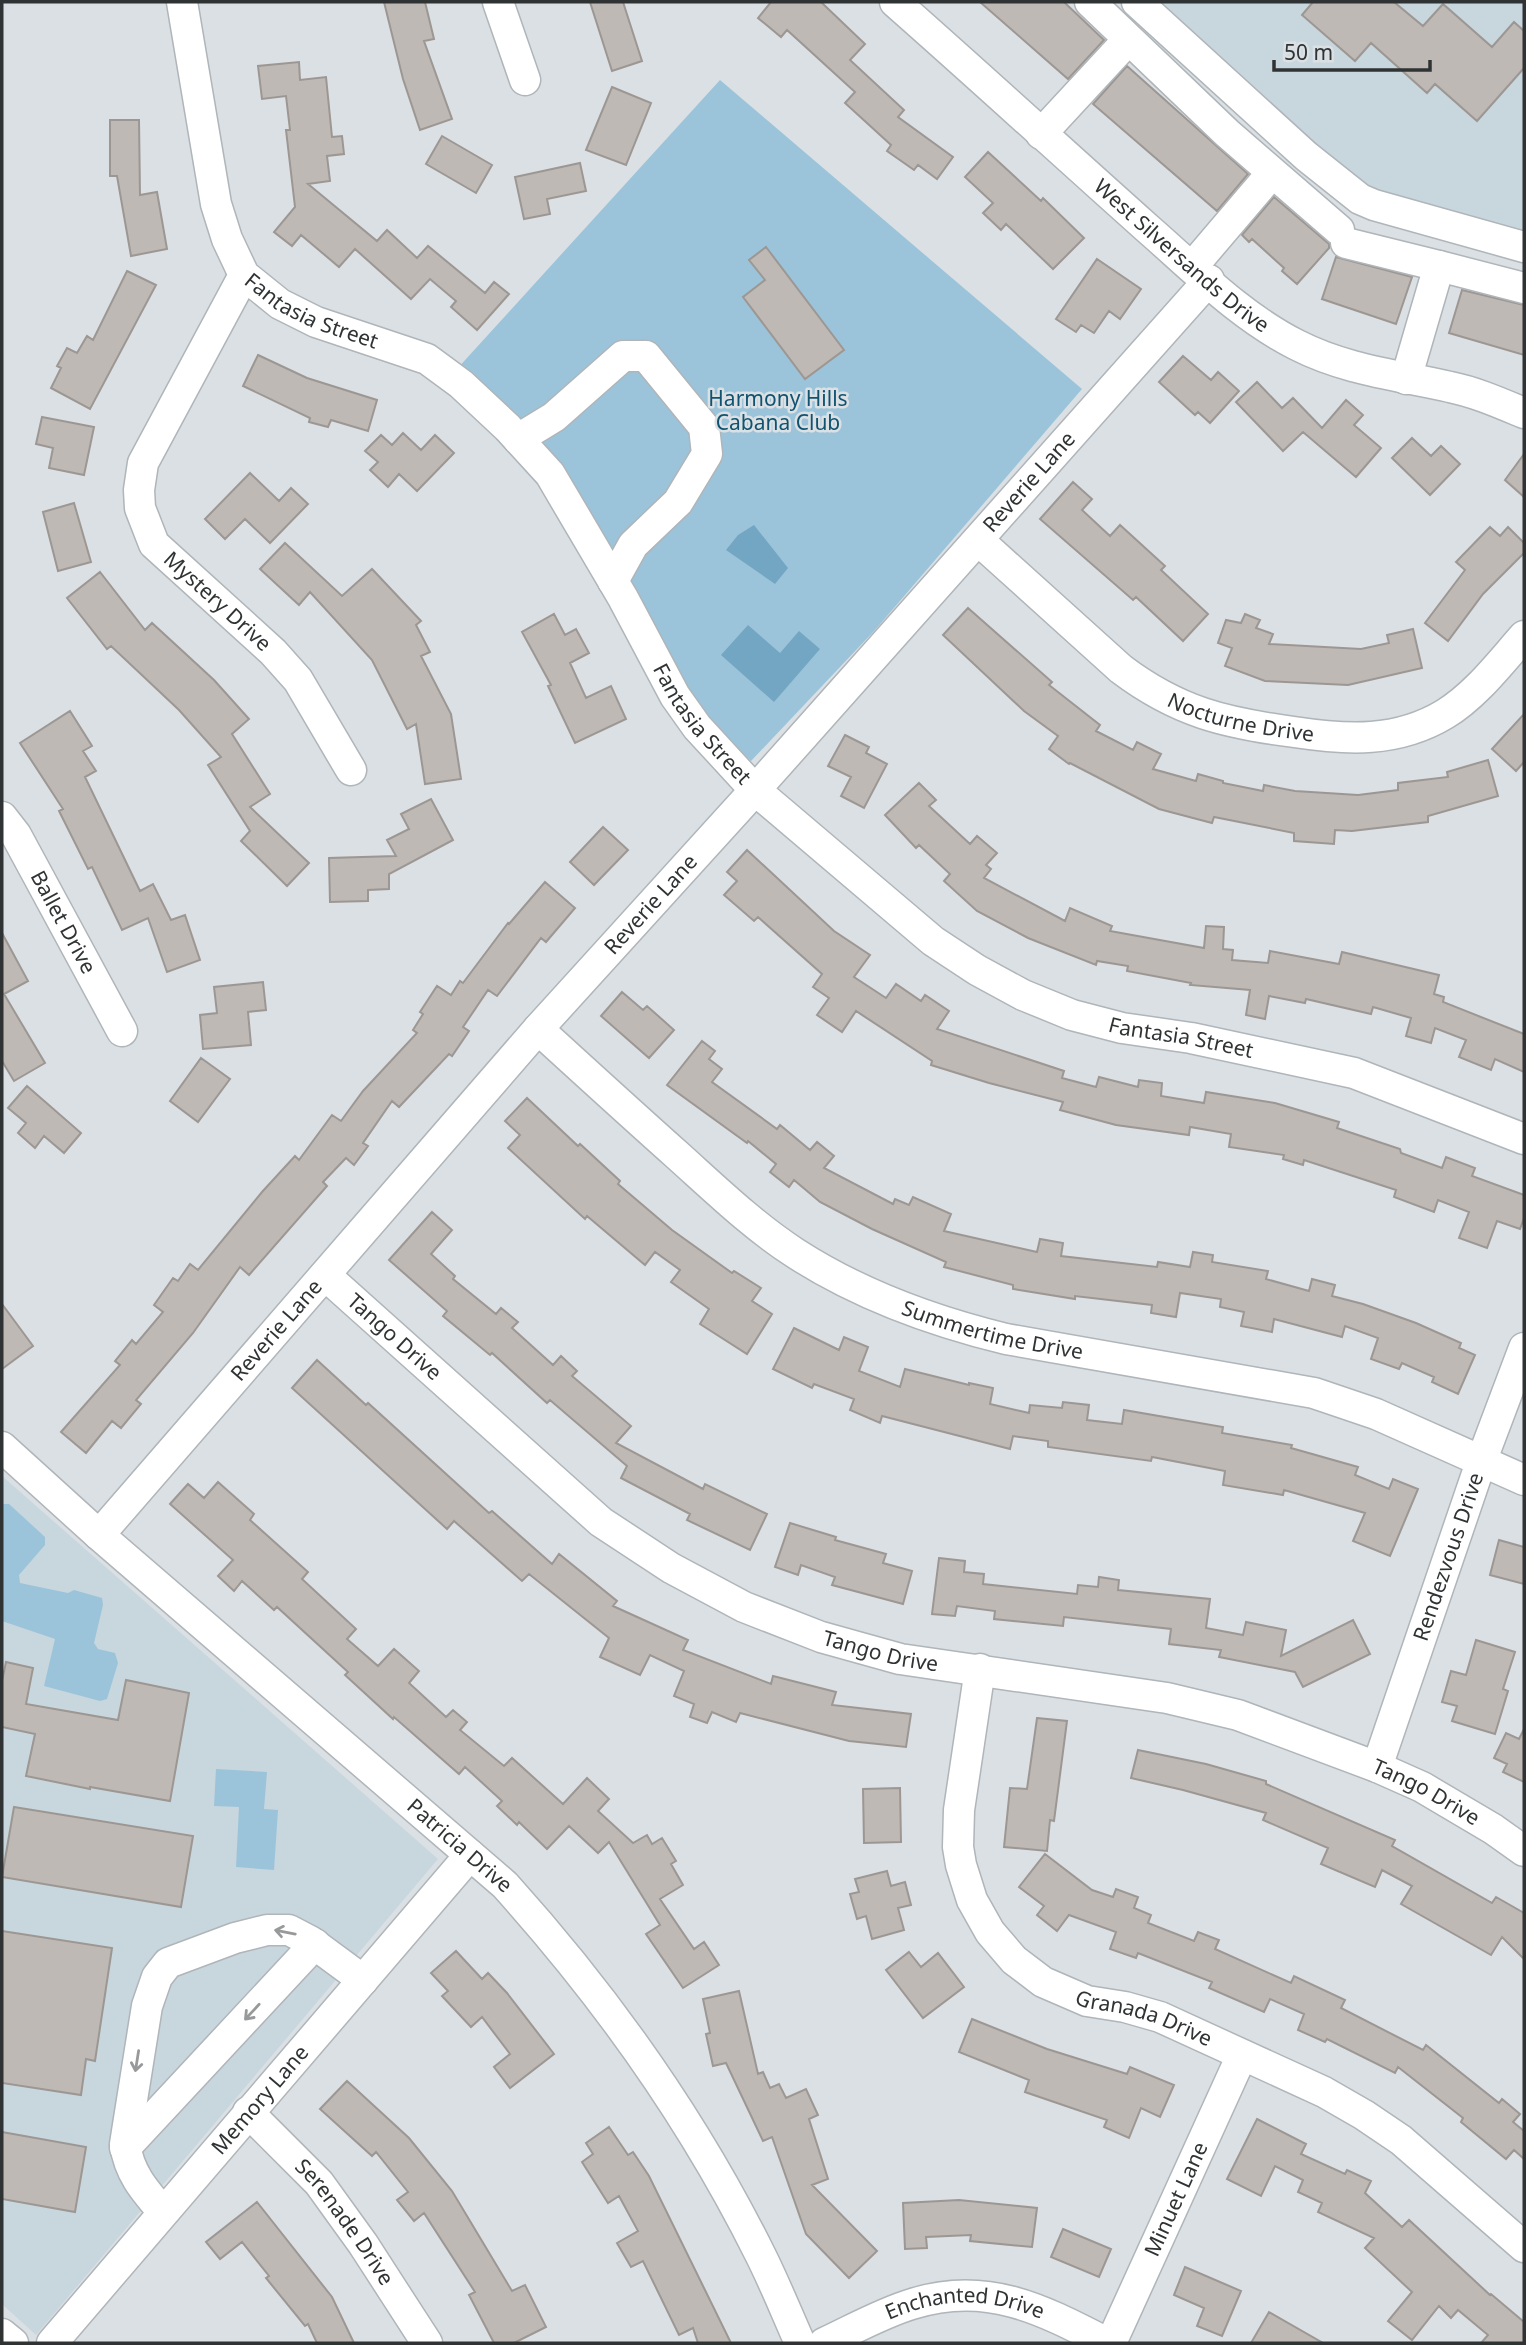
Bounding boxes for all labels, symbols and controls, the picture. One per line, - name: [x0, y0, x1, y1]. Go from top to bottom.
- scale bar: [1274, 28, 1430, 72]
- text: 50 m: [1284, 38, 1333, 66]
- street label: West Silversands Drive: [1089, 172, 1275, 338]
- street label: Fantasia Street: [239, 266, 382, 355]
- park label: Harmony Hills Cabana Club: [708, 384, 848, 436]
- street label: Reverie Lane: [976, 425, 1081, 538]
- street label: Mystery Drive: [158, 545, 278, 657]
- street label: Fantasia Street: [647, 658, 758, 790]
- street label: Nocturne Drive: [1163, 685, 1316, 748]
- street label: Reverie Lane: [598, 848, 703, 960]
- street label: Ballet Drive: [25, 865, 103, 978]
- street label: Fantasia Street: [1106, 1010, 1256, 1064]
- street label: Reverie Lane: [224, 1273, 328, 1386]
- street label: Tango Drive: [342, 1287, 448, 1386]
- street label: Summertime Drive: [898, 1293, 1085, 1365]
- street label: Rendezvous Drive: [1406, 1469, 1489, 1644]
- street label: Tango Drive: [820, 1623, 940, 1677]
- street label: Tango Drive: [1368, 1752, 1485, 1831]
- street label: Patricia Drive: [401, 1792, 519, 1898]
- one-way arrow: [274, 1925, 297, 1938]
- street label: Granada Drive: [1071, 1983, 1217, 2052]
- one-way arrow: [244, 2003, 260, 2021]
- street label: Memory Lane: [205, 2039, 314, 2160]
- one-way arrow: [130, 2050, 143, 2072]
- street label: Minuet Lane: [1137, 2137, 1214, 2261]
- street label: Serenade Drive: [290, 2152, 401, 2290]
- street label: Enchanted Drive: [881, 2280, 1049, 2325]

